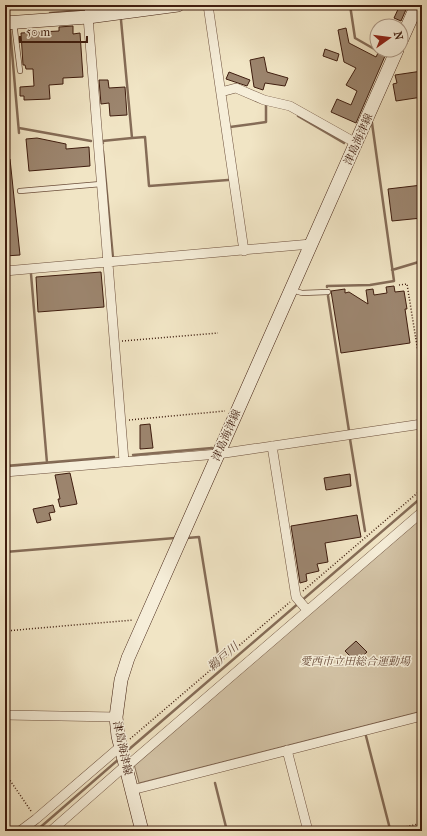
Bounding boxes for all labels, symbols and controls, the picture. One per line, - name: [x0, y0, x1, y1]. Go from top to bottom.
- scale bar: [20, 18, 87, 44]
- north arrow: [369, 18, 409, 58]
- text: 50 m: [26, 25, 50, 39]
- text: N: [391, 30, 406, 42]
- street label: 津島海津線: [341, 111, 376, 167]
- street label: 津島海津線: [209, 407, 244, 463]
- water label: 鵜戸川: [205, 639, 243, 674]
- park label: 愛西市立田総合運動場: [300, 655, 411, 668]
- street label: 津島海津線: [110, 720, 135, 776]

